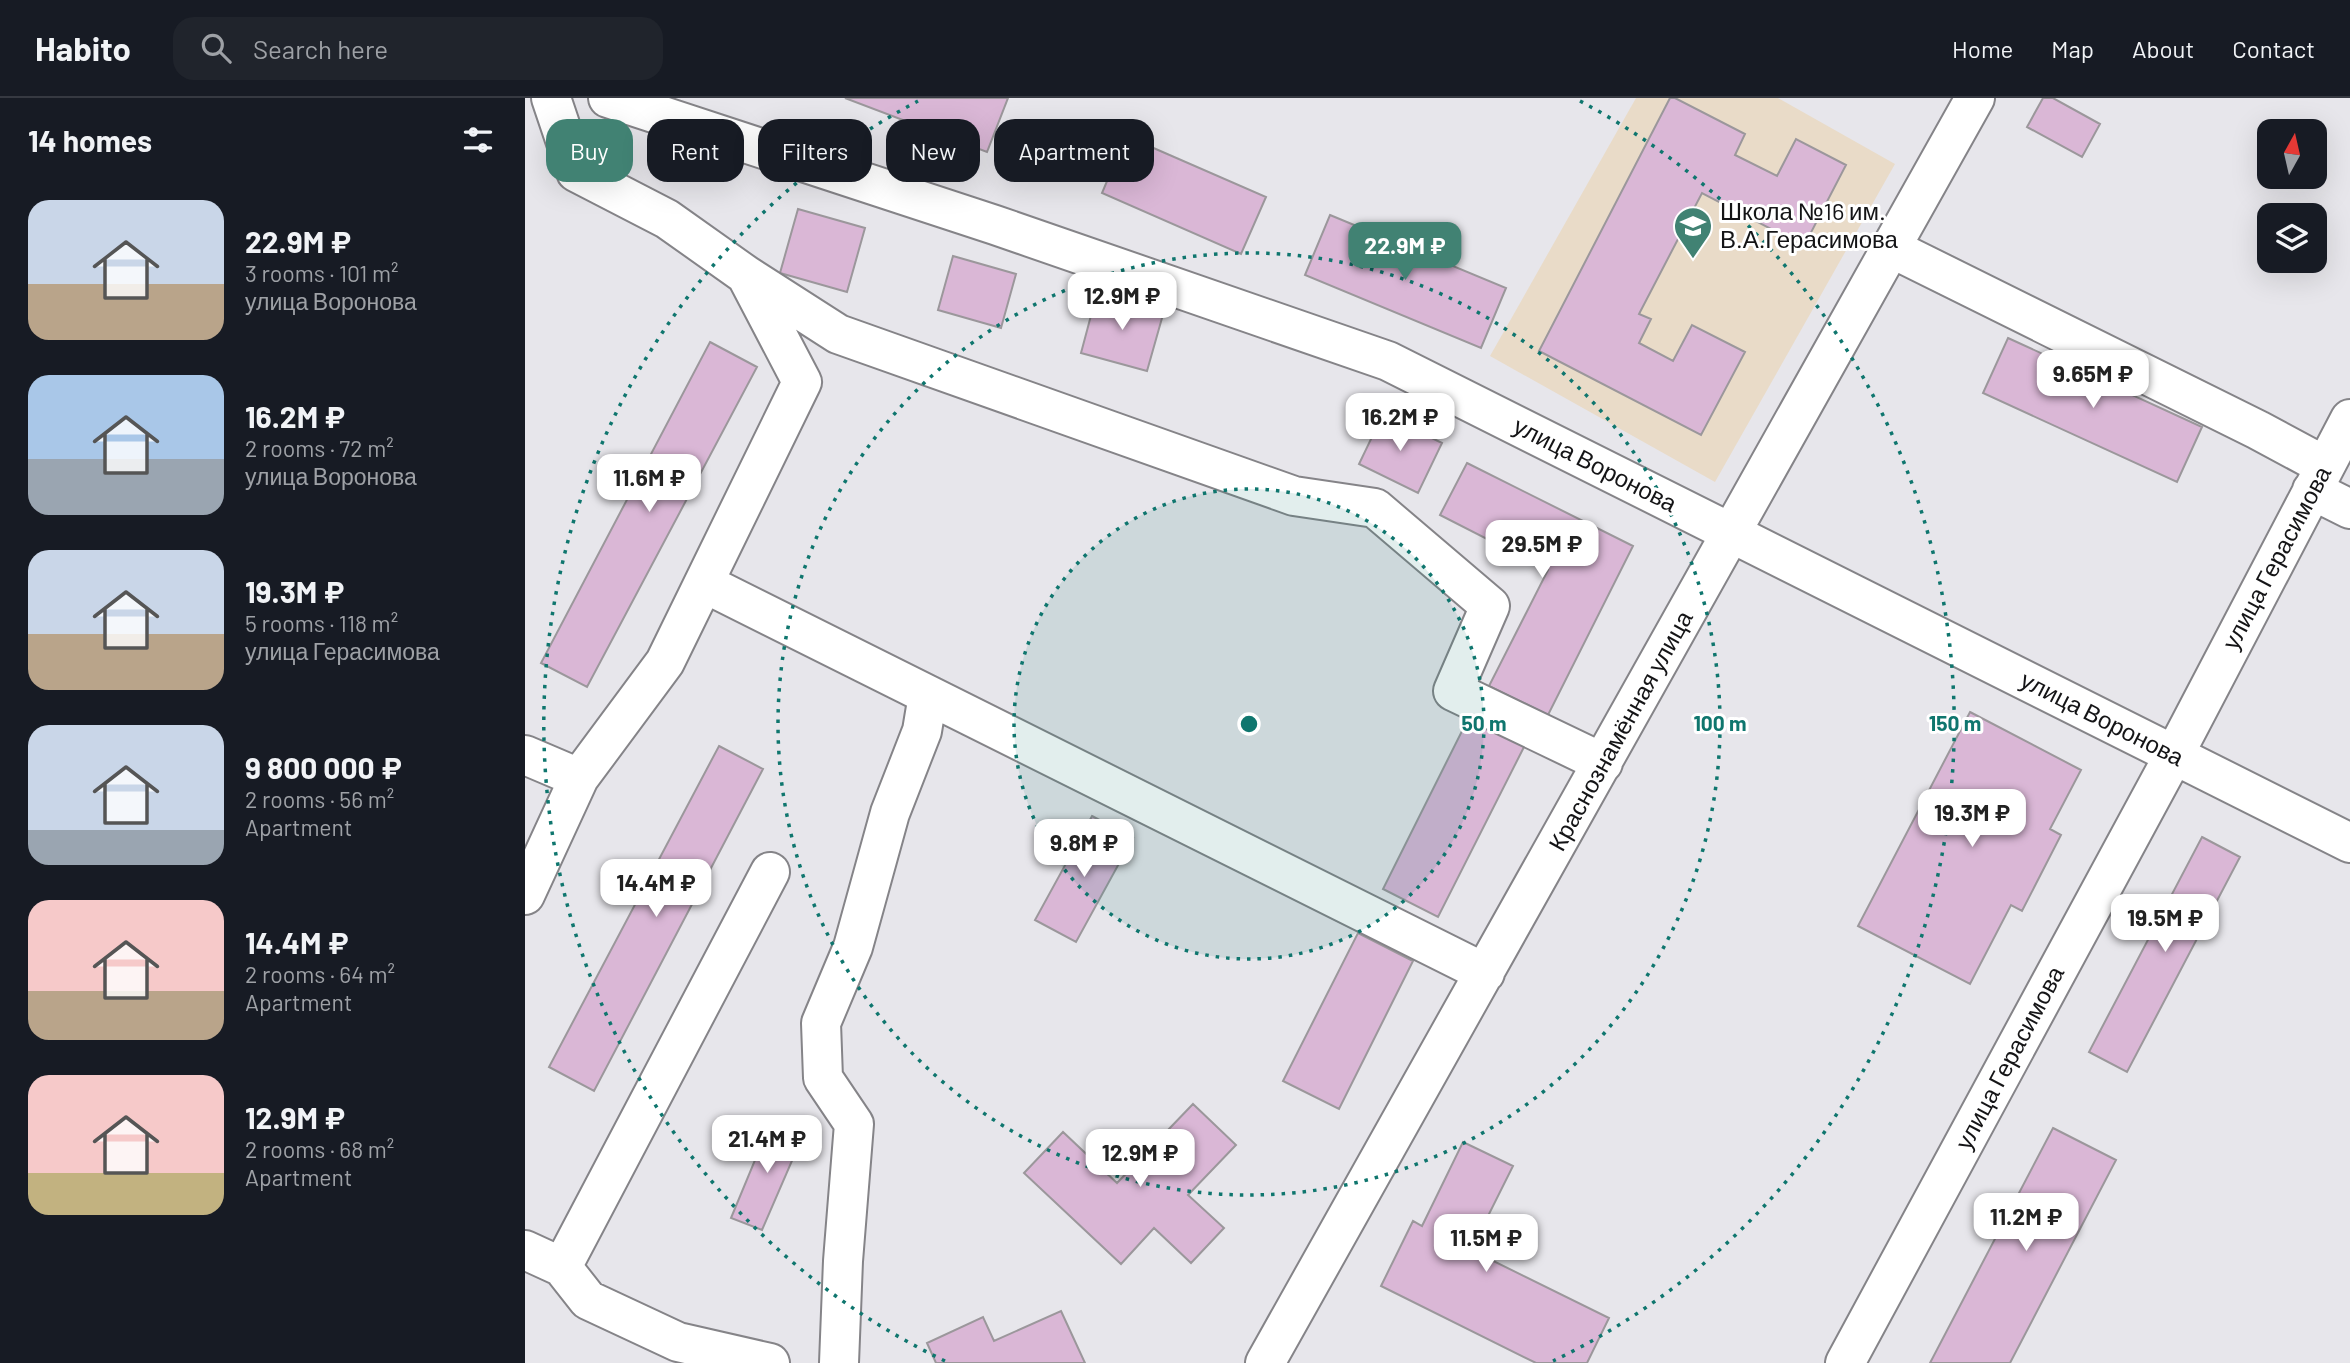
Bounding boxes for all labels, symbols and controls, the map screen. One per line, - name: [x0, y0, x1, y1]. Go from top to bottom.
- search box: [173, 17, 663, 80]
- text: Habito: [35, 28, 131, 68]
- icon: search: [197, 29, 235, 67]
- text: Search here: [253, 33, 388, 64]
- text: Home: [1952, 34, 2013, 63]
- text: Map: [2051, 34, 2094, 63]
- text: About: [2132, 34, 2194, 63]
- text: Contact: [2232, 34, 2315, 63]
- chip: Buy: [546, 119, 633, 182]
- chip: Rent: [647, 119, 744, 182]
- chip: Filters: [758, 119, 872, 182]
- chip: New: [886, 119, 980, 182]
- chip: Apartment: [994, 119, 1154, 182]
- north arrow: [2257, 119, 2327, 189]
- map controls: [2257, 119, 2327, 273]
- icon: filters: [459, 121, 497, 159]
- text: 14 homes: [28, 122, 152, 158]
- place label: Школа №16 им. В.А.Герасимова: [1720, 196, 1899, 253]
- button: layers: [2257, 203, 2327, 273]
- school or university icon: Школа №16 им. В.А.Герасимова: [1672, 205, 1714, 260]
- pin: 22.9M ₽: [1340, 222, 1470, 282]
- text: 22.9M ₽: [245, 223, 351, 259]
- icon: home: [84, 228, 168, 312]
- text: 22.9M ₽: [1364, 231, 1446, 259]
- text: 3 rooms · 101 m²: [245, 259, 398, 287]
- pin: 12.9M ₽: [1057, 272, 1187, 332]
- text: 12.9M ₽: [1084, 281, 1160, 309]
- text: улица Воронова: [245, 287, 417, 315]
- pin: 9.65M ₽: [2028, 350, 2158, 410]
- text: 9.65M ₽: [2053, 359, 2133, 387]
- pin: 16.2M ₽: [1335, 394, 1465, 453]
- text: 16.2M ₽: [245, 398, 345, 434]
- text: 16.2M ₽: [1362, 402, 1438, 430]
- icon: home: [84, 403, 168, 487]
- street label: улица Воронова: [1509, 410, 1683, 518]
- text: 2 rooms · 72 m²: [245, 434, 394, 462]
- pin: 11.6M ₽: [584, 454, 714, 514]
- street label: улица Герасимова: [2215, 460, 2337, 654]
- text: улица Воронова: [245, 462, 417, 490]
- text: 11.6M ₽: [613, 463, 685, 491]
- pin: 29.5M ₽: [1477, 520, 1607, 580]
- text: 29.5M ₽: [1502, 529, 1582, 557]
- text: 19.3M ₽: [245, 573, 344, 609]
- icon: home: [84, 578, 168, 662]
- street label: Краснознамённая улица: [1542, 605, 1698, 855]
- text: 5 rooms · 118 m²: [245, 609, 398, 637]
- text: улица Герасимова: [245, 637, 440, 665]
- street label: улица Воронова: [2016, 664, 2190, 772]
- text: 50 m: [1461, 710, 1507, 735]
- text: 100 m: [1693, 710, 1747, 735]
- text: 150 m: [1929, 710, 1981, 735]
- centre of rings: [1237, 712, 1261, 736]
- text: 9 800 000 ₽: [245, 749, 402, 785]
- icon: home: [84, 753, 168, 837]
- text: 2 rooms · 56 m²: [245, 785, 394, 813]
- pin: 19.3M ₽: [1907, 790, 2037, 849]
- text: 19.3M ₽: [1934, 798, 2010, 826]
- text: Apartment: [245, 813, 352, 841]
- pin: 9.8M ₽: [1027, 820, 1141, 879]
- text: 9.8M ₽: [1050, 828, 1118, 856]
- pin: 14.4M ₽: [591, 860, 721, 919]
- text: 14.4M ₽: [616, 868, 696, 896]
- pin: 19.5M ₽: [2100, 894, 2230, 954]
- text: 19.5M ₽: [2127, 903, 2203, 931]
- text: 14.4M ₽: [245, 924, 349, 960]
- icon: home: [84, 928, 168, 1012]
- text: 2 rooms · 64 m²: [245, 960, 395, 988]
- street label: улица Герасимова: [1948, 960, 2070, 1154]
- text: Apartment: [245, 988, 352, 1016]
- text: 12.9M ₽: [245, 1099, 345, 1135]
- icon: home: [84, 1103, 168, 1187]
- pin: 21.4M ₽: [702, 1116, 832, 1175]
- text: 21.4M ₽: [728, 1124, 806, 1152]
- pin: 12.9M ₽: [1075, 1130, 1205, 1189]
- text: 2 rooms · 68 m²: [245, 1135, 394, 1163]
- text: 12.9M ₽: [1102, 1138, 1178, 1166]
- text: Apartment: [245, 1163, 352, 1191]
- pin: 11.2M ₽: [1961, 1194, 2091, 1253]
- text: 11.2M ₽: [1990, 1202, 2062, 1230]
- pin: 11.5M ₽: [1421, 1214, 1551, 1274]
- text: 11.5M ₽: [1450, 1223, 1522, 1251]

